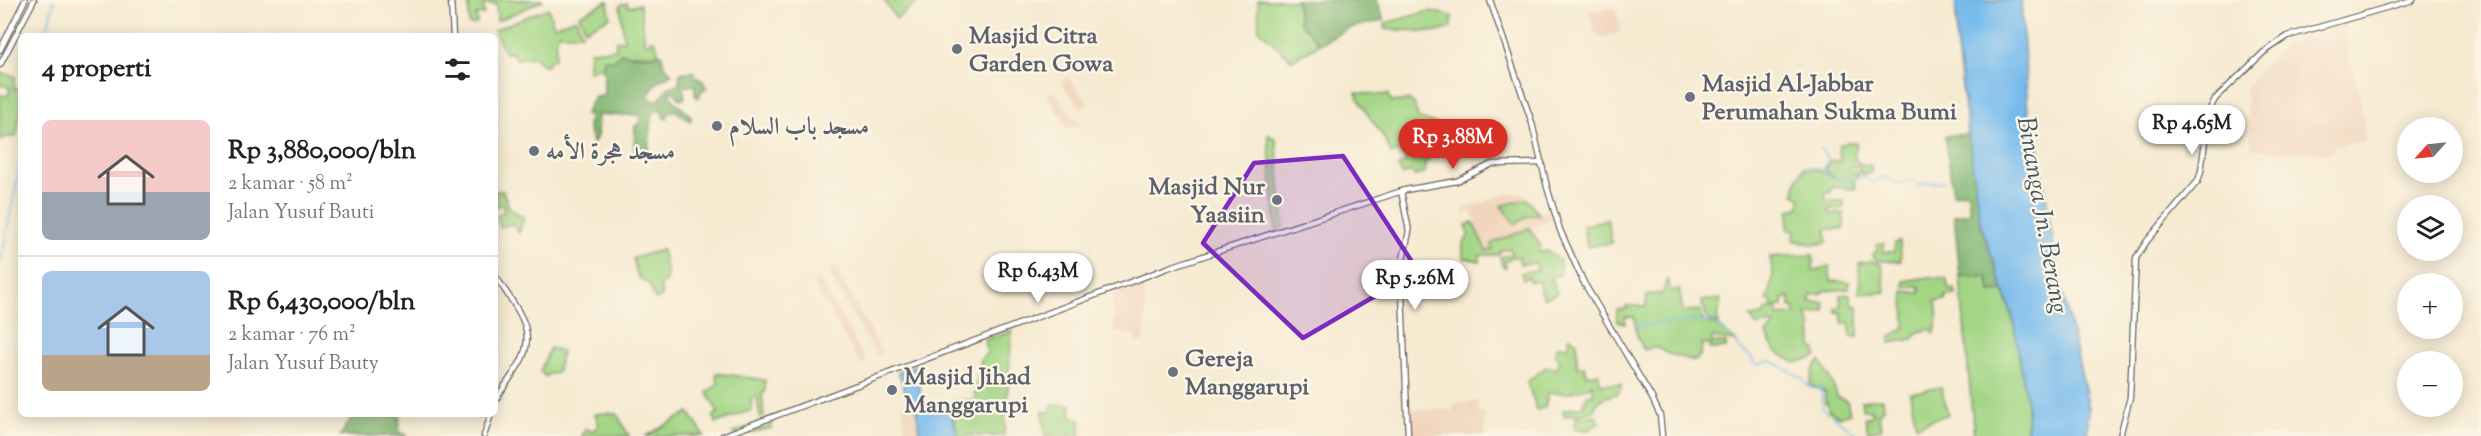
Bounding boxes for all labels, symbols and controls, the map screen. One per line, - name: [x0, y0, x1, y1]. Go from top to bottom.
- place label: Masjid Citra Garden Gowa: [969, 20, 1114, 82]
- marker: Masjid Citra Garden Gowa: [950, 42, 964, 56]
- text: 4 properti: [42, 51, 151, 88]
- icon: filters: [441, 53, 474, 86]
- place label: Masjid Al-Jabbar Perumahan Sukma Bumi: [1702, 68, 1957, 130]
- marker: Masjid Al-Jabbar Perumahan Sukma Bumi: [1683, 90, 1697, 104]
- pin: Rp 4.65M: [2130, 105, 2254, 156]
- text: Rp 4.65M: [2152, 110, 2232, 139]
- place label: مسجد باب السلام: [729, 111, 869, 147]
- water label: Binanga Jn. Berang: [2006, 114, 2077, 317]
- north arrow: [2397, 117, 2463, 183]
- map controls: [2397, 117, 2463, 417]
- marker: مسجد باب السلام: [710, 119, 724, 133]
- pin: Rp 3.88M: [1391, 119, 1515, 170]
- text: Rp 3.88M: [1413, 124, 1493, 153]
- text: Rp 3,880,000/bln: [228, 133, 416, 170]
- place label: مسجد هجرة الأمه: [546, 133, 675, 170]
- icon: home: [90, 144, 162, 216]
- marker: مسجد هجرة الأمه: [527, 144, 541, 158]
- text: 2 kamar · 58 m²: [228, 170, 353, 199]
- place label: Masjid Nur Yaasiin: [1148, 171, 1266, 233]
- marker: Masjid Nur Yaasiin: [1270, 193, 1284, 207]
- button: layers: [2397, 195, 2463, 261]
- text: Jalan Yusuf Bauti: [228, 199, 374, 228]
- pin: Rp 6.43M: [976, 253, 1100, 304]
- text: Rp 6.43M: [998, 258, 1078, 287]
- pin: Rp 5.26M: [1353, 260, 1477, 311]
- text: Rp 5.26M: [1375, 265, 1455, 294]
- button: +: [2397, 273, 2463, 339]
- text: Rp 6,430,000/bln: [228, 284, 415, 321]
- icon: home: [90, 295, 162, 367]
- text: 2 kamar · 76 m²: [228, 321, 356, 350]
- place label: Gereja Manggarupi: [1185, 343, 1309, 405]
- text: Jalan Yusuf Bauty: [228, 350, 379, 379]
- button: −: [2397, 351, 2463, 417]
- place label: Masjid Jihad Manggarupi: [904, 361, 1031, 423]
- marker: Gereja Manggarupi: [1166, 365, 1180, 379]
- marker: Masjid Jihad Manggarupi: [885, 383, 899, 397]

